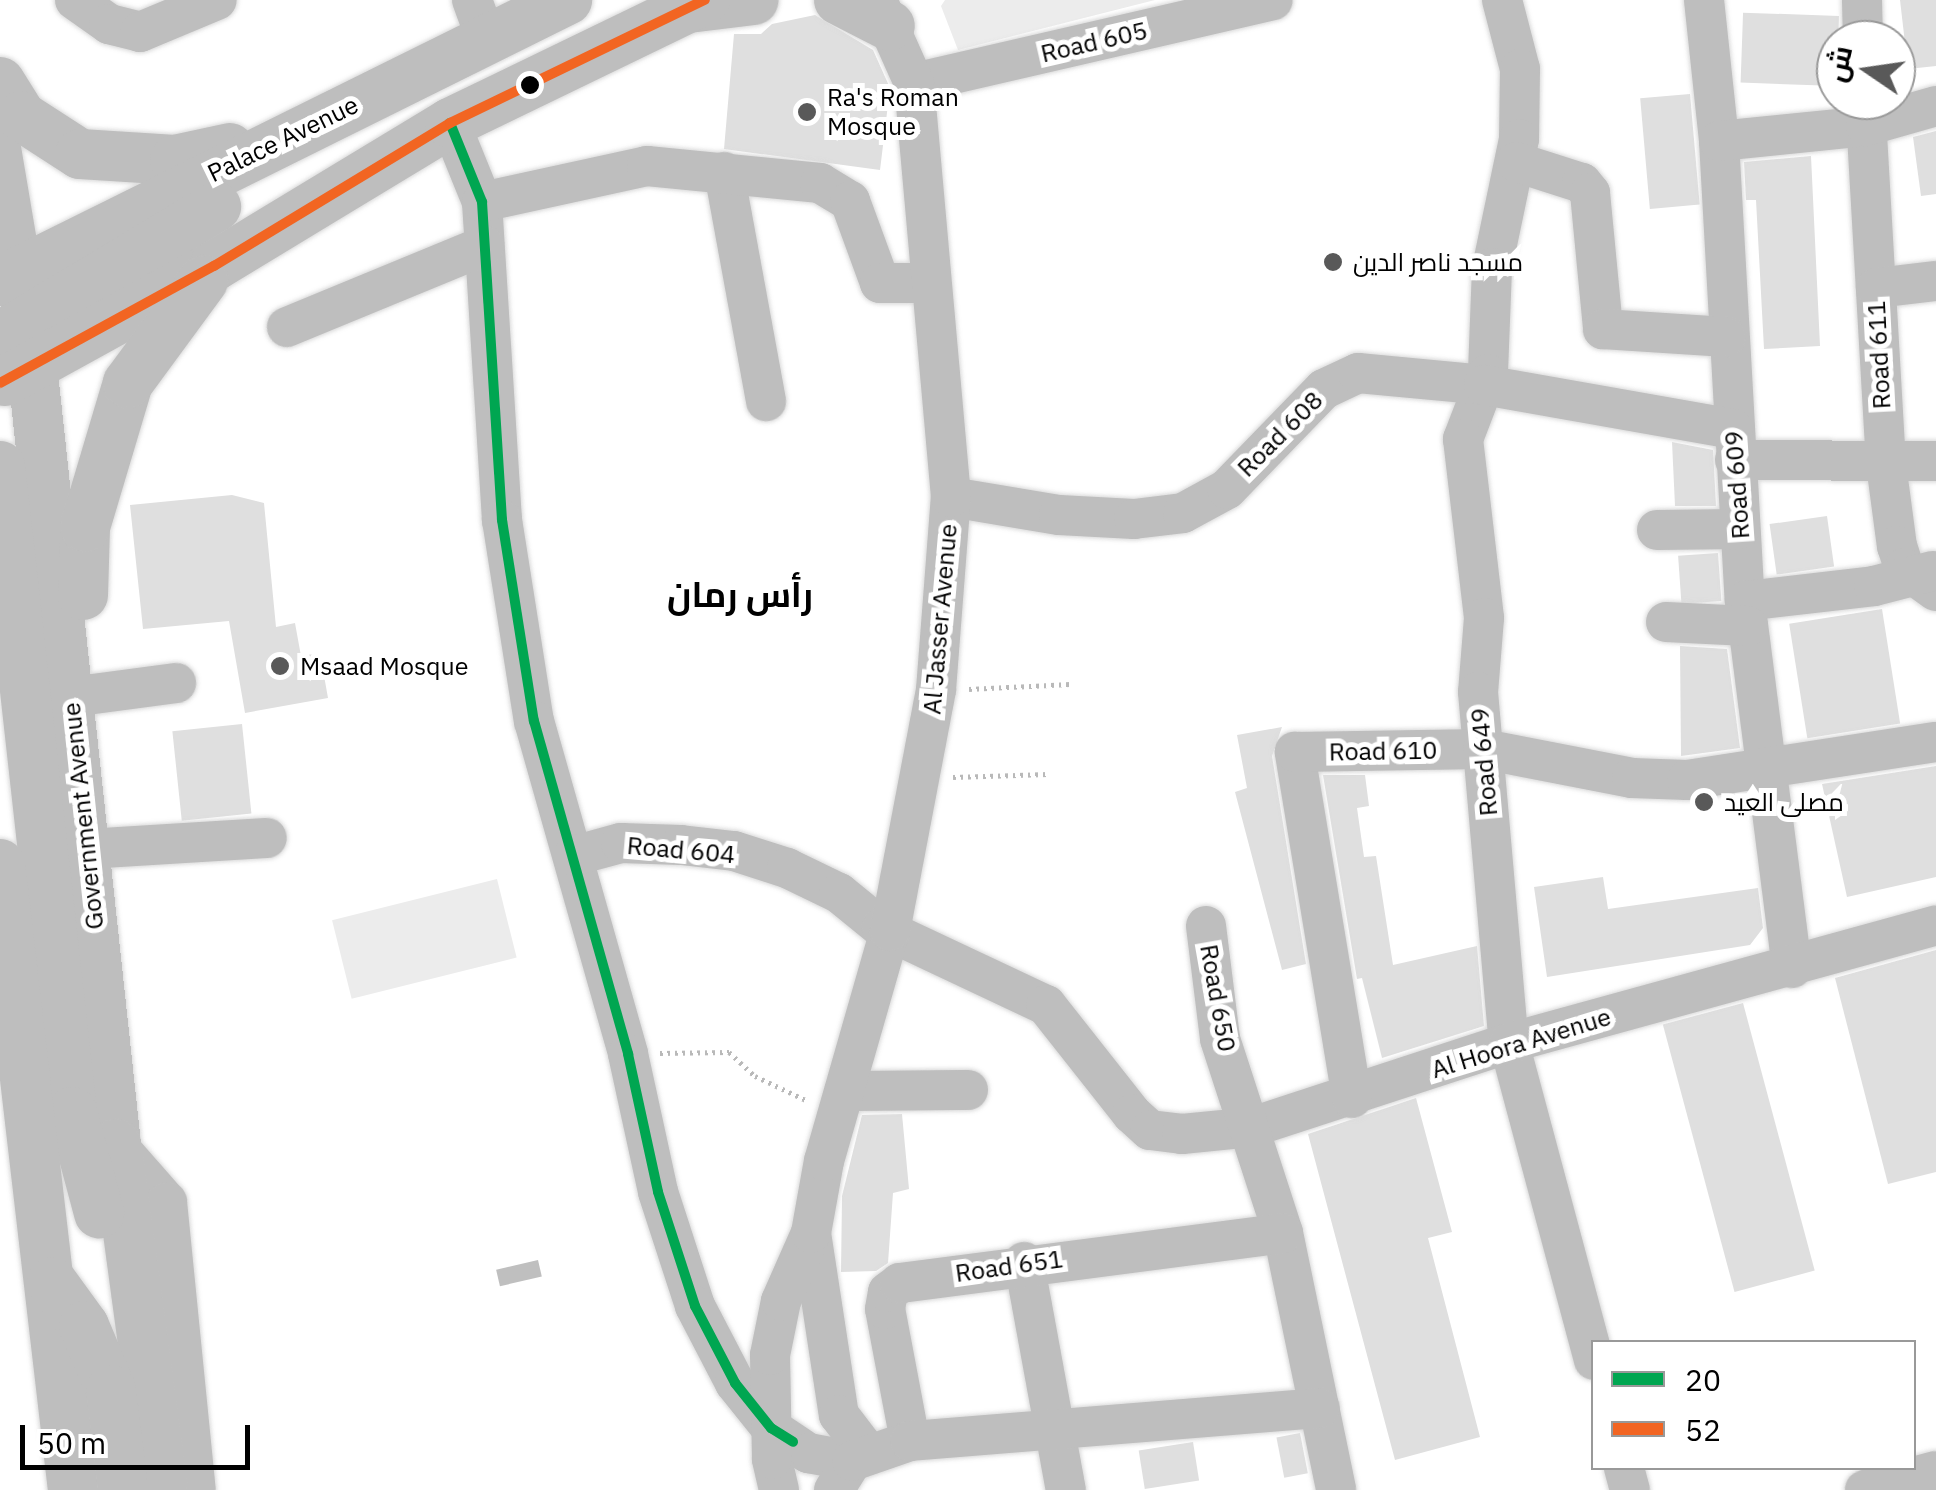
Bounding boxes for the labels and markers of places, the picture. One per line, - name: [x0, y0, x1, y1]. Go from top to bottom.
- unlabelled marker: [520, 75, 540, 95]
- place label: Ra's Roman Mosque: [827, 83, 959, 142]
- marker: Ra's Roman Mosque: [796, 101, 818, 123]
- place label: مسجد ناصر الدين: [1353, 247, 1523, 277]
- marker: مسجد ناصر الدين: [1322, 251, 1344, 273]
- place label: Msaad Mosque: [300, 651, 468, 681]
- marker: Msaad Mosque: [269, 655, 291, 677]
- place label: مصلى العيد: [1724, 787, 1844, 817]
- marker: مصلى العيد: [1693, 791, 1715, 813]

